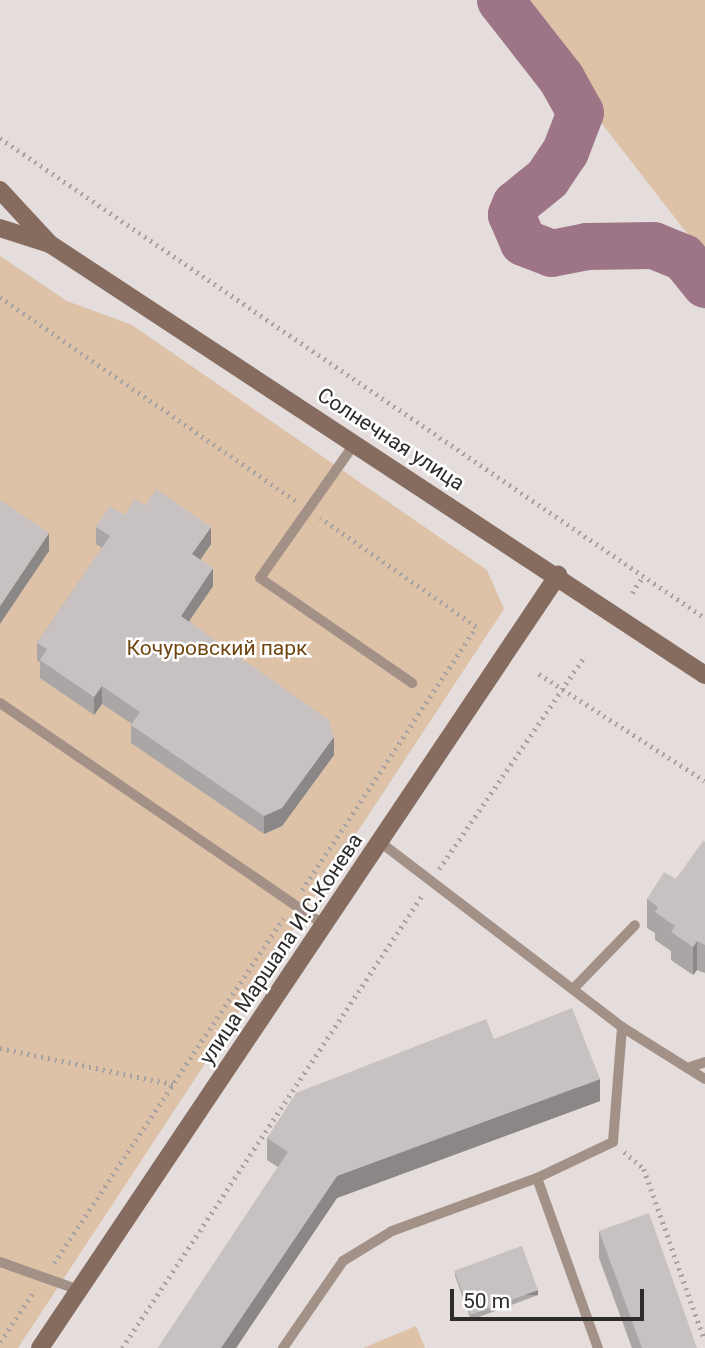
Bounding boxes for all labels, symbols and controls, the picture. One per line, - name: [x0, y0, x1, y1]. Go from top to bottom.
- street label: Солнечная улица: [313, 382, 469, 496]
- park label: Кочуровский парк: [127, 635, 307, 661]
- street label: улица Маршала И.С.Конева: [194, 829, 368, 1069]
- scale bar: [453, 1274, 647, 1318]
- text: 50 m: [463, 1289, 510, 1313]

